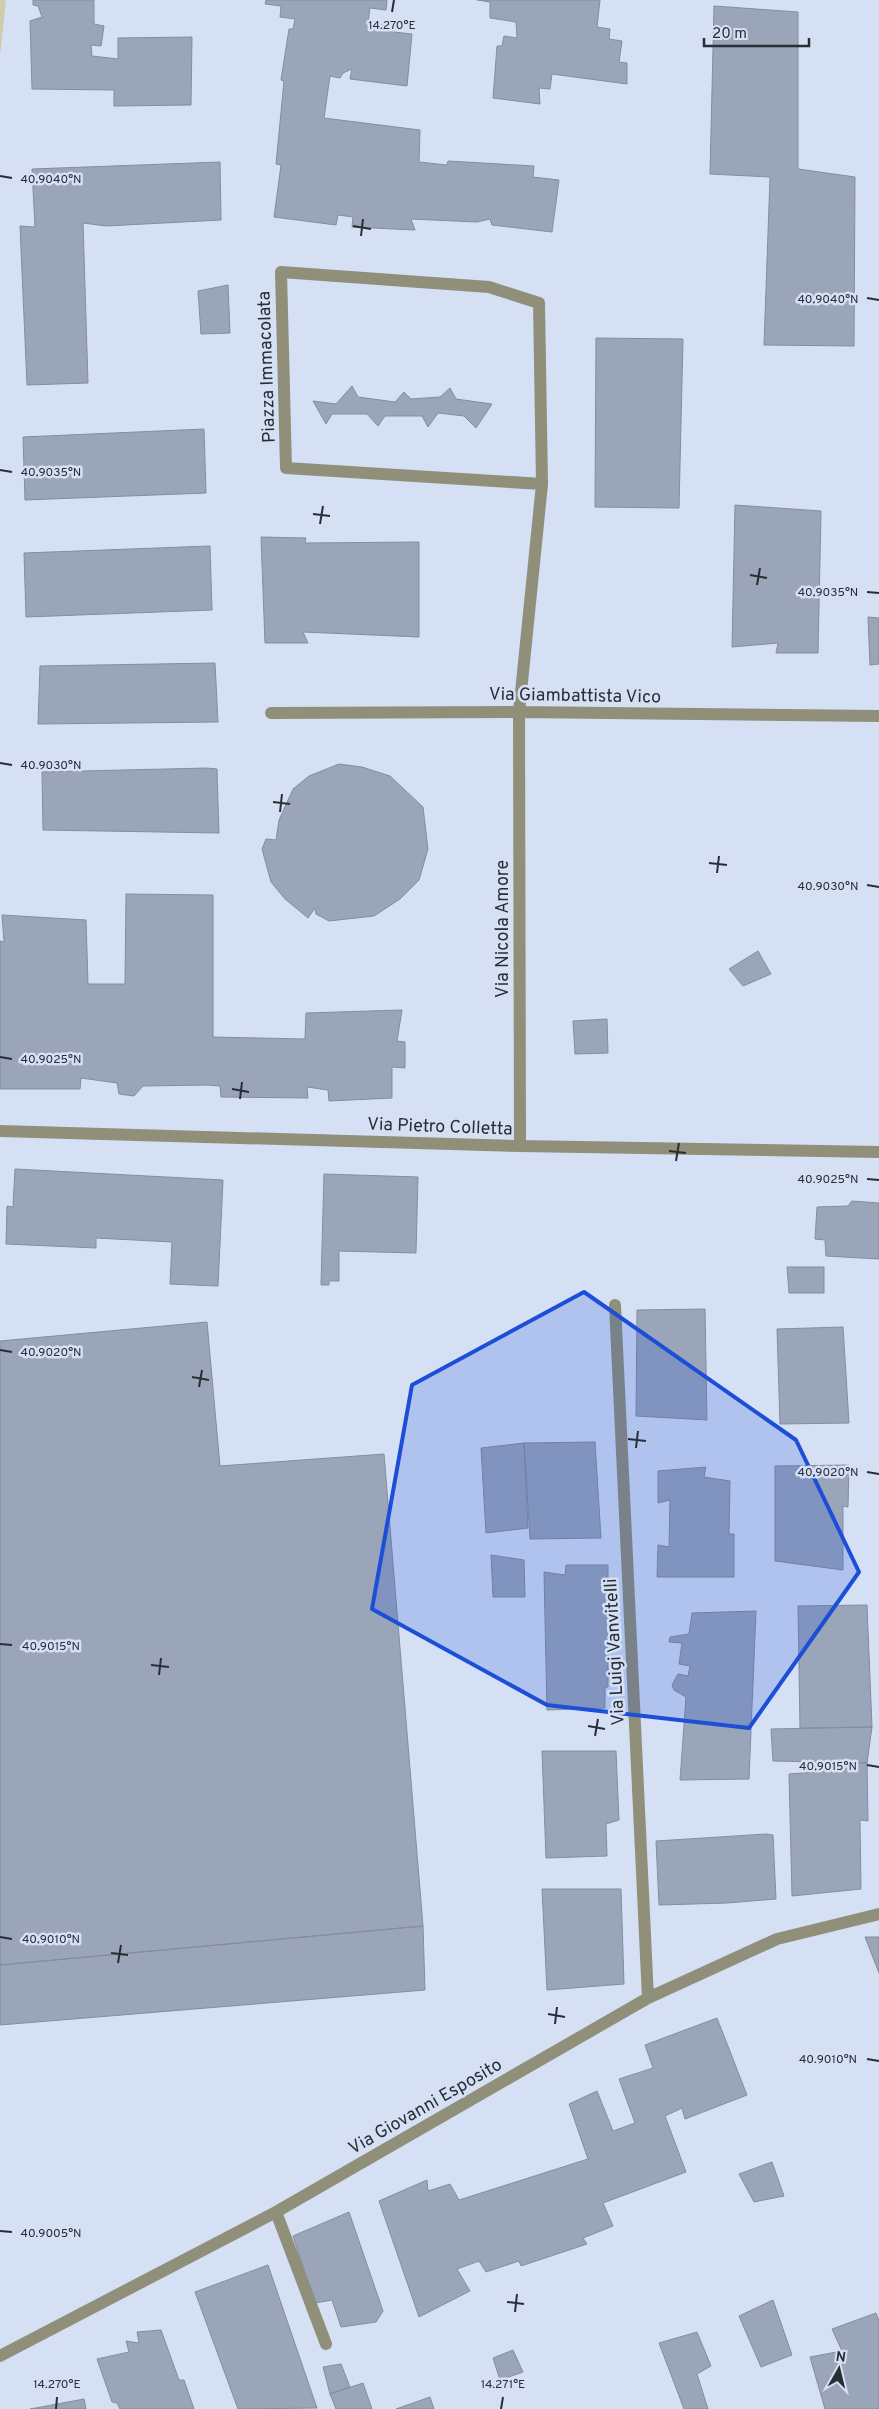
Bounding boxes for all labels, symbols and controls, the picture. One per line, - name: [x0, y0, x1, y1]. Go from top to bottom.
- scale bar: [704, 15, 809, 47]
- text: 14.270°E: [368, 18, 416, 34]
- text: 20 m: [712, 25, 747, 44]
- text: 40.9040°N: [20, 172, 82, 188]
- street label: Piazza Immacolata: [253, 291, 282, 443]
- text: 40.9040°N: [797, 292, 859, 308]
- text: 40.9035°N: [21, 465, 81, 481]
- text: 40.9035°N: [798, 585, 858, 601]
- street label: Via Giambattista Vico: [489, 683, 661, 710]
- text: 40.9030°N: [21, 758, 81, 774]
- street label: Via Nicola Amore: [492, 860, 515, 998]
- text: 40.9030°N: [798, 879, 858, 895]
- text: 40.9025°N: [21, 1052, 81, 1068]
- street label: Via Pietro Colletta: [367, 1113, 513, 1142]
- text: 40.9025°N: [798, 1172, 858, 1188]
- text: 40.9020°N: [20, 1345, 82, 1361]
- text: 40.9020°N: [797, 1465, 859, 1481]
- street label: Via Luigi Vanvitelli: [600, 1578, 631, 1726]
- text: 40.9015°N: [22, 1639, 80, 1655]
- text: 40.9015°N: [799, 1759, 857, 1775]
- text: 40.9010°N: [22, 1932, 80, 1948]
- text: 40.9010°N: [799, 2052, 857, 2068]
- street label: Via Giovanni Esposito: [345, 2054, 507, 2161]
- text: 40.9005°N: [20, 2226, 82, 2242]
- north arrow: [814, 2344, 864, 2394]
- text: N: [834, 2348, 847, 2367]
- text: 14.270°E: [33, 2377, 81, 2393]
- text: 14.271°E: [481, 2377, 525, 2393]

